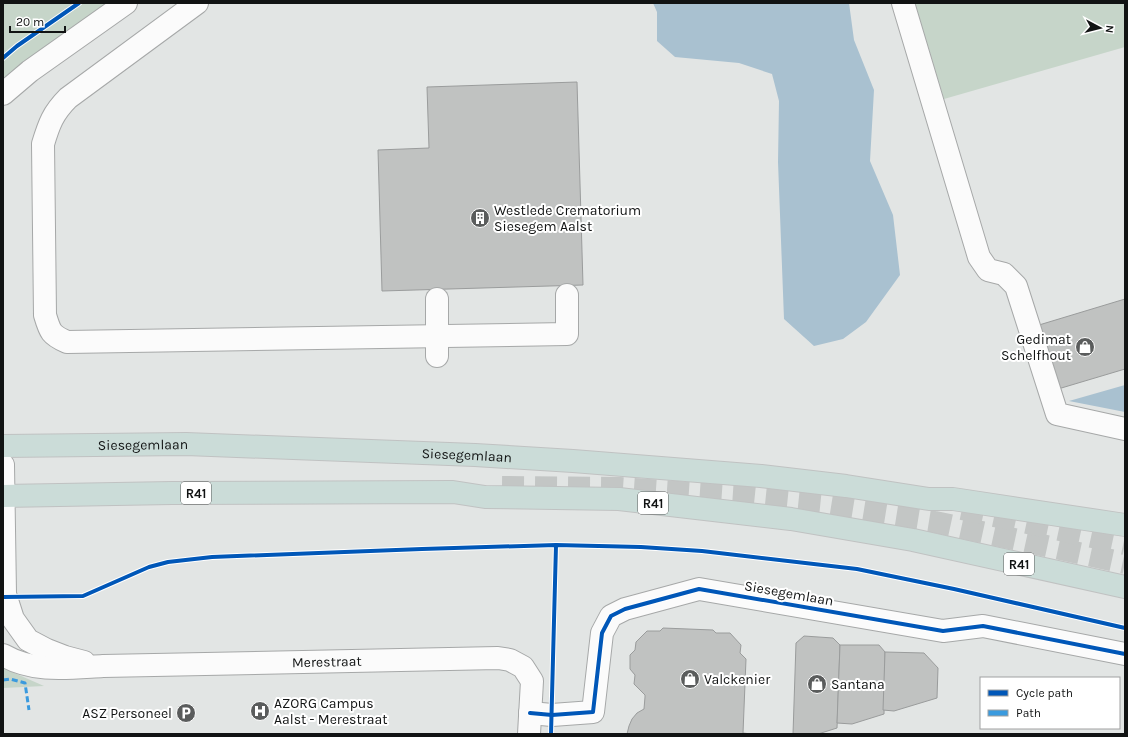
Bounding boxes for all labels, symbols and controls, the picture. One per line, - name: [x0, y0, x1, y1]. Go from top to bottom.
- scale bar: [10, 8, 65, 34]
- north arrow: [1080, 8, 1120, 48]
- text: 20 m: [16, 15, 44, 29]
- text: N: [1102, 24, 1116, 34]
- place label: Westlede Crematorium Siesegem Aalst: [494, 202, 641, 235]
- building icon: Westlede Crematorium Siesegem Aalst: [469, 207, 491, 229]
- place label: Gedimat Schelfhout: [1001, 331, 1071, 364]
- shop icon: Gedimat Schelfhout: [1074, 336, 1096, 358]
- street label: Siesegemlaan: [98, 436, 188, 454]
- street label: Siesegemlaan: [421, 445, 512, 466]
- road number: R41: [181, 482, 211, 504]
- road number: R41: [638, 492, 668, 514]
- road number: R41: [1004, 553, 1034, 575]
- street label: Siesegemlaan: [743, 577, 835, 610]
- street label: Merestraat: [292, 653, 362, 671]
- shop icon: Valckenier: [679, 668, 701, 690]
- place label: Valckenier: [704, 671, 771, 688]
- shop icon: Santana: [806, 673, 828, 695]
- place label: Santana: [831, 676, 885, 693]
- legend: [980, 677, 1120, 729]
- text: Cycle path: [1016, 686, 1073, 700]
- place label: AZORG Campus Aalst - Merestraat: [274, 695, 387, 728]
- hospital icon: AZORG Campus Aalst - Merestraat: [249, 700, 271, 722]
- parking icon: ASZ Personeel: [175, 702, 197, 724]
- place label: ASZ Personeel: [82, 705, 172, 722]
- text: Path: [1016, 706, 1041, 720]

